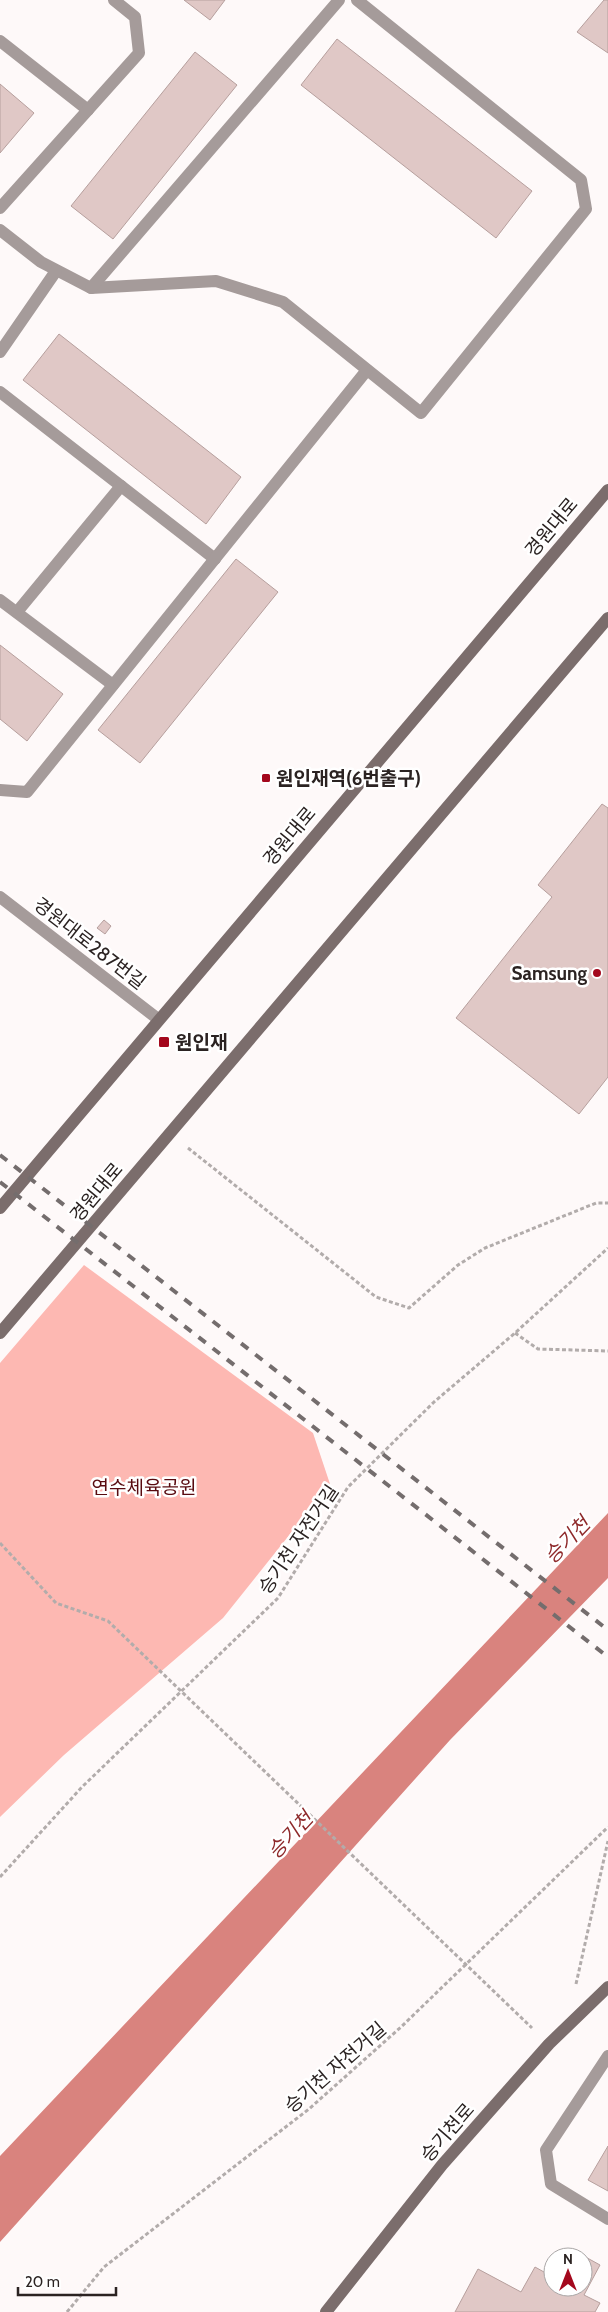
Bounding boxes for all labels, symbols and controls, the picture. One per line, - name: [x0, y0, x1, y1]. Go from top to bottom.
- street label: 경원대로: [520, 493, 583, 561]
- place label: 원인재역(6번출구): [276, 767, 421, 790]
- marker: 원인재역(6번출구): [260, 772, 272, 784]
- street label: 경원대로: [258, 802, 321, 870]
- street label: 경원대로287번길: [29, 892, 150, 994]
- place label: Samsung: [511, 962, 587, 985]
- marker: Samsung: [591, 967, 603, 979]
- place label: 원인재: [175, 1031, 227, 1054]
- marker: 원인재: [157, 1035, 171, 1049]
- street label: 경원대로: [65, 1158, 128, 1226]
- park label: 연수체육공원: [92, 1476, 196, 1499]
- street label: 승기천 자전거길: [253, 1480, 343, 1598]
- water label: 승기천: [539, 1510, 597, 1568]
- water label: 승기천: [262, 1805, 319, 1863]
- street label: 승기천 자전거길: [280, 2017, 391, 2118]
- street label: 승기천로: [416, 2098, 479, 2166]
- north arrow: [543, 2247, 593, 2297]
- text: N: [563, 2250, 573, 2268]
- scale bar: [18, 2264, 115, 2296]
- text: 20 m: [25, 2273, 60, 2291]

